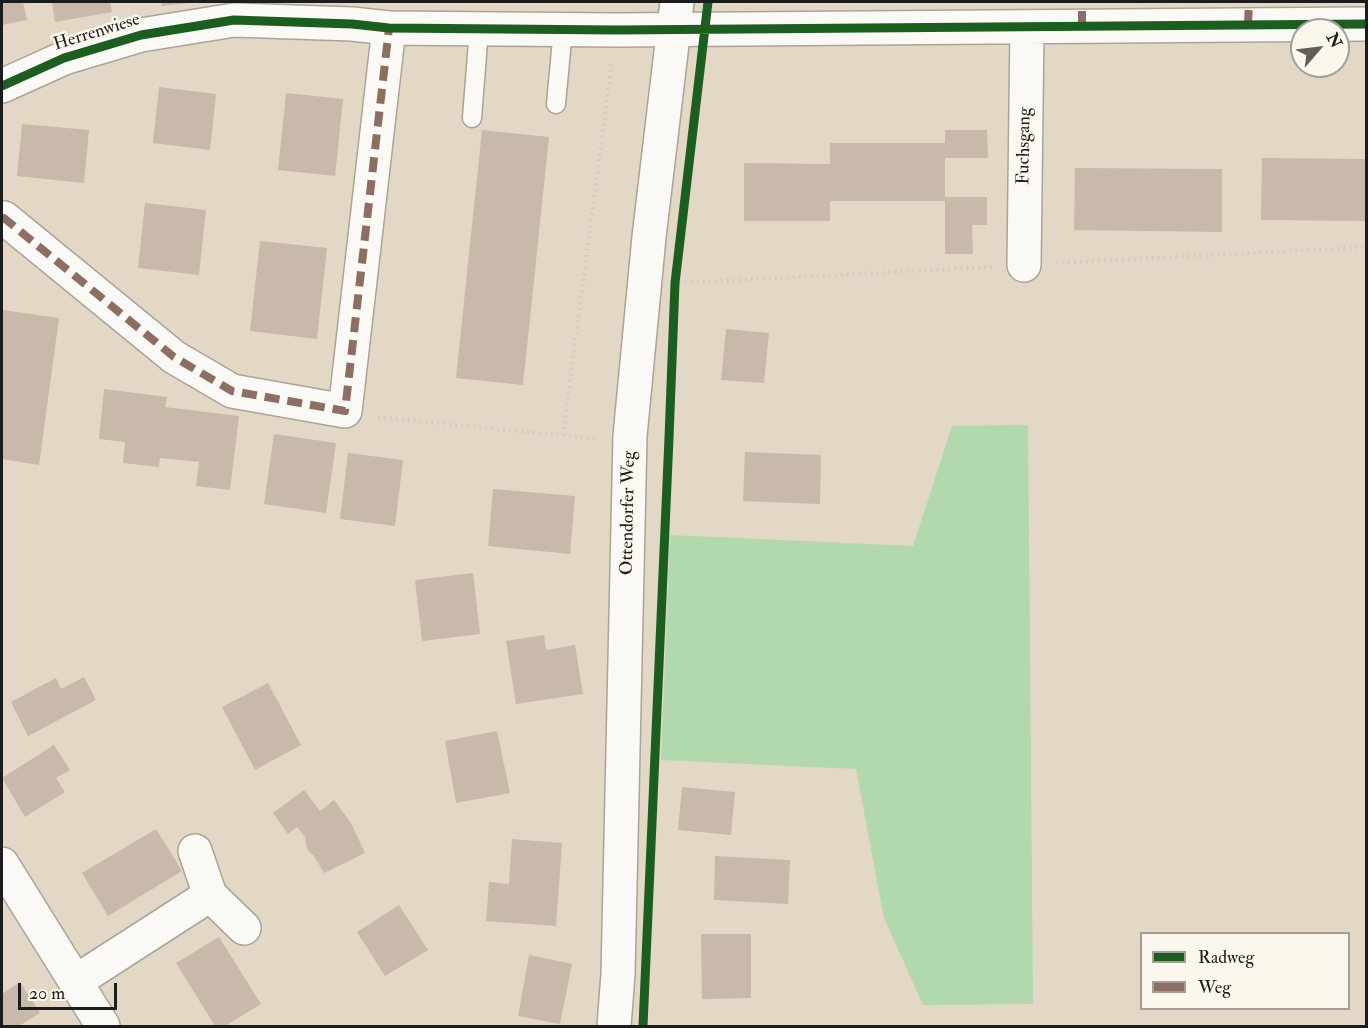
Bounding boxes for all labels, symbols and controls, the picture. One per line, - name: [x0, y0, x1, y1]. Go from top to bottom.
- street label: Herrenwiese: [51, 10, 143, 56]
- north arrow: [1290, 18, 1350, 78]
- text: N: [1322, 29, 1346, 52]
- street label: Fuchsgang: [1014, 107, 1036, 185]
- street label: Ottendorfer Weg: [617, 451, 641, 575]
- legend: [1140, 932, 1350, 1010]
- text: Radweg: [1198, 946, 1254, 969]
- scale bar: [21, 971, 120, 1009]
- text: Weg: [1198, 976, 1231, 999]
- text: 20 m: [29, 982, 65, 1005]

